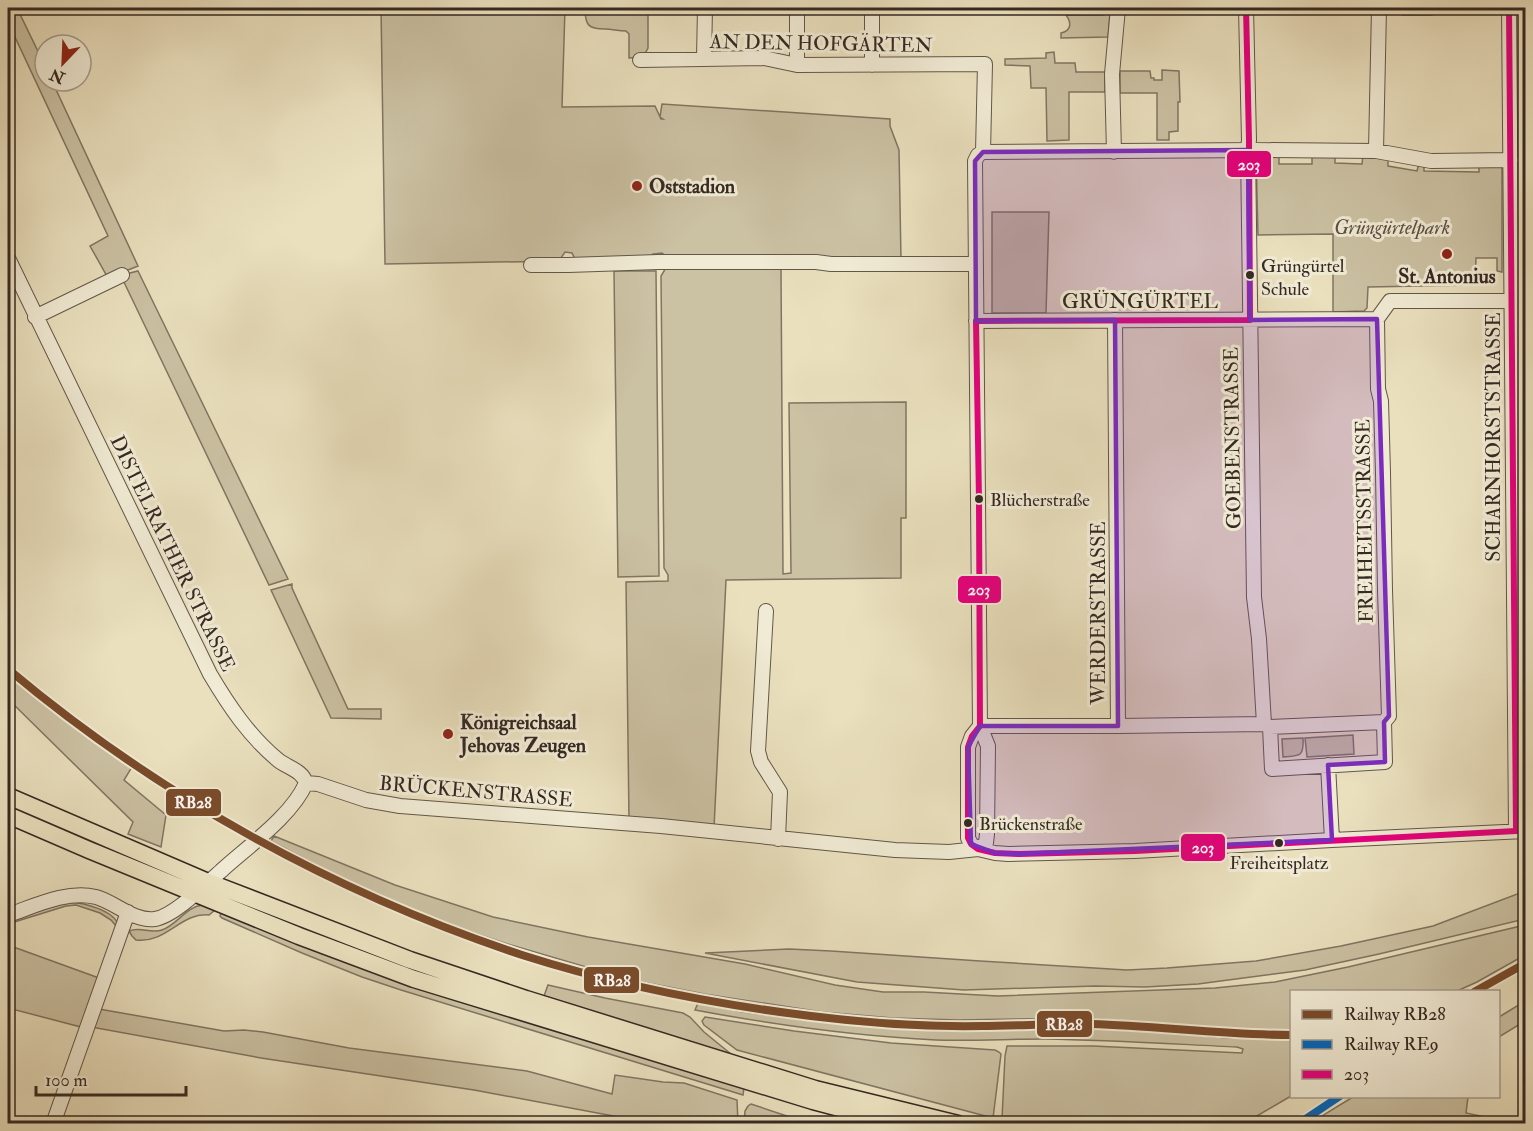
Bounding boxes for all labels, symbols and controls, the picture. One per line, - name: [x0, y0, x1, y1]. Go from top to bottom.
- street label: AN DEN HOFGÄRTEN: [708, 29, 933, 58]
- north arrow: [33, 33, 93, 93]
- text: N: [46, 64, 69, 88]
- line badge: 203: [1226, 150, 1272, 178]
- text: 203: [1238, 155, 1260, 175]
- place label: Oststadion: [649, 174, 736, 199]
- marker: Oststadion: [630, 179, 644, 193]
- park label: Grüngürtelpark: [1334, 215, 1450, 240]
- marker: St. Antonius: [1440, 247, 1454, 261]
- place label: Grüngürtel Schule: [1261, 255, 1345, 301]
- place label: St. Antonius: [1398, 264, 1496, 289]
- marker: Grüngürtel Schule: [1244, 269, 1256, 281]
- street label: GRÜNGÜRTEL: [1062, 289, 1219, 314]
- street label: SCHARNHORSTSTRASSE: [1481, 312, 1506, 562]
- street label: GOEBENSTRASSE: [1218, 347, 1247, 529]
- street label: FREIHEITSSTRASSE: [1350, 419, 1379, 623]
- street label: DISTELRATHER STRASSE: [104, 431, 241, 675]
- place label: Blücherstraße: [990, 489, 1090, 512]
- marker: Blücherstraße: [973, 493, 985, 505]
- street label: WERDERSTRASSE: [1086, 521, 1111, 706]
- line badge: 203: [957, 575, 1002, 604]
- text: 203: [968, 580, 990, 600]
- place label: Königreichsaal Jehovas Zeugen: [459, 710, 587, 759]
- marker: Königreichsaal Jehovas Zeugen: [441, 727, 455, 741]
- street label: BRÜCKENSTRASSE: [378, 771, 574, 812]
- line badge: RB28: [165, 788, 222, 817]
- text: RB28: [174, 793, 212, 813]
- place label: Brückenstraße: [979, 813, 1083, 836]
- marker: Brückenstraße: [962, 817, 974, 829]
- line badge: 203: [1180, 833, 1226, 862]
- marker: Freiheitsplatz: [1273, 837, 1285, 849]
- text: 203: [1192, 838, 1214, 858]
- place label: Freiheitsplatz: [1230, 852, 1329, 875]
- line badge: RB28: [583, 966, 640, 994]
- text: RB28: [593, 971, 631, 991]
- legend: [1290, 990, 1500, 1098]
- text: Railway RB28: [1344, 1003, 1446, 1026]
- line badge: RB28: [1036, 1010, 1093, 1038]
- text: RB28: [1045, 1015, 1083, 1035]
- text: Railway RE9: [1344, 1033, 1439, 1056]
- scale bar: [36, 1059, 186, 1097]
- text: 203: [1344, 1063, 1369, 1086]
- text: 100 m: [45, 1069, 88, 1092]

